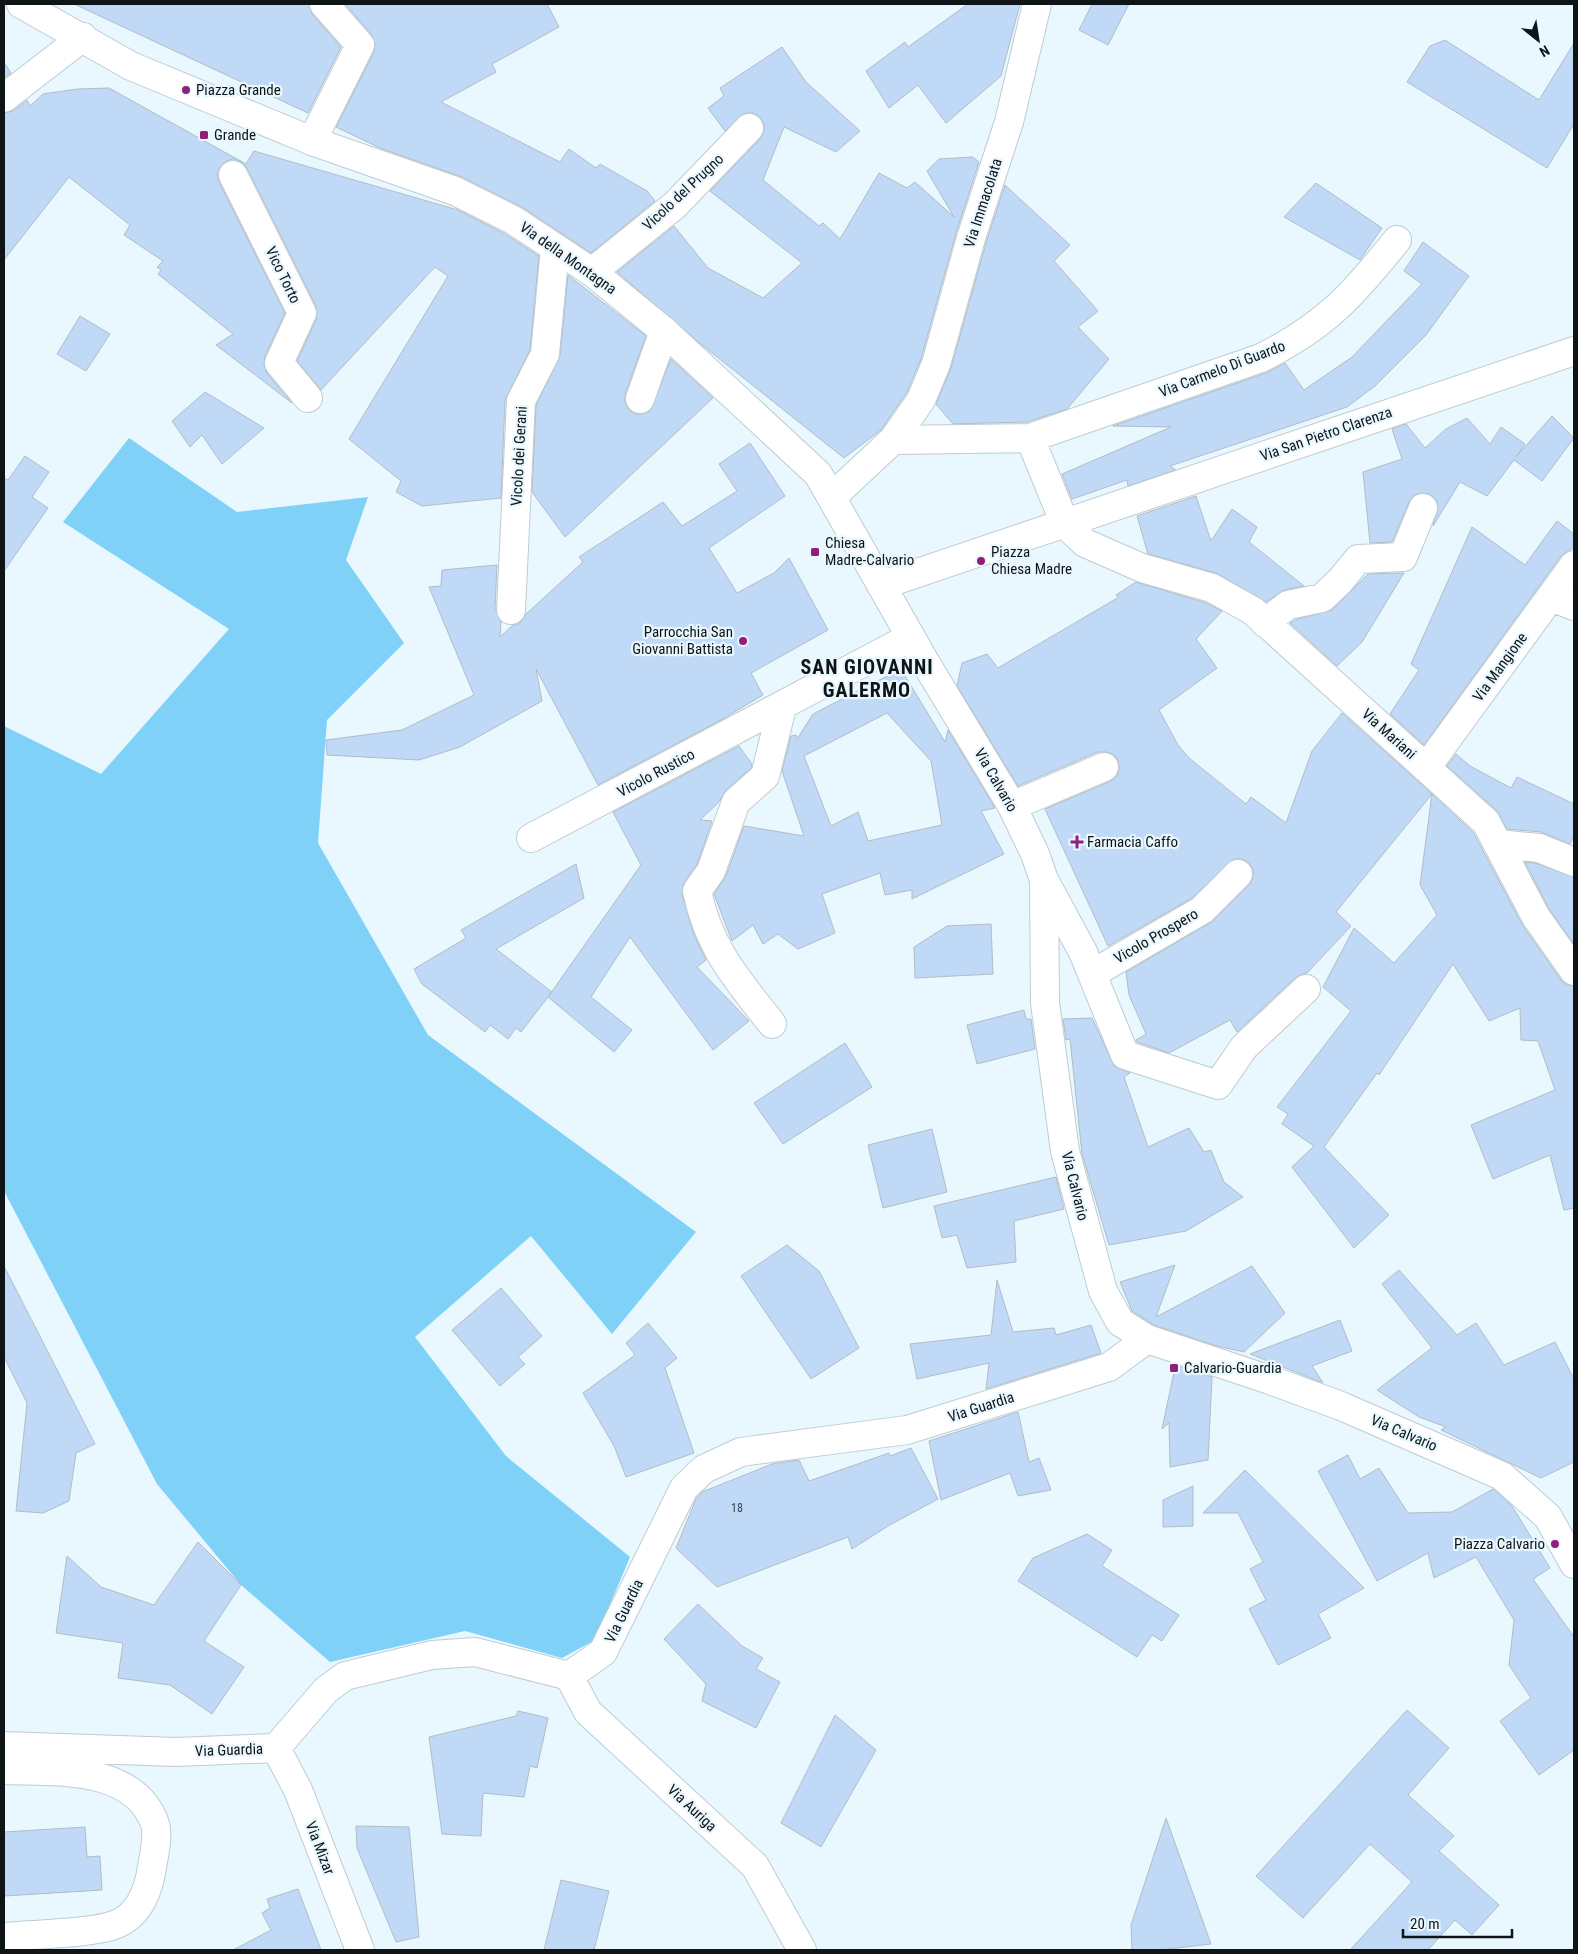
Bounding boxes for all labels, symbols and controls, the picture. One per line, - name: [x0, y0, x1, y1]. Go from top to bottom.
- north arrow: [1513, 15, 1563, 65]
- text: N: [1537, 42, 1552, 60]
- place label: Piazza Grande: [196, 81, 281, 99]
- marker: Piazza Grande: [180, 84, 192, 96]
- place label: Grande: [214, 126, 256, 144]
- marker: Grande: [198, 129, 210, 141]
- street label: Vicolo del Prugno: [639, 150, 727, 234]
- street label: Via Immacolata: [960, 156, 1006, 250]
- street label: Via della Montagna: [516, 218, 620, 298]
- street label: Vico Torto: [262, 244, 304, 306]
- street label: Via Carmelo Di Guardo: [1156, 337, 1288, 401]
- street label: Via San Pietro Clarenza: [1258, 403, 1394, 465]
- street label: Vicolo dei Gerani: [507, 406, 531, 506]
- place label: Chiesa Madre-Calvario: [825, 534, 914, 569]
- place label: Piazza Chiesa Madre: [991, 543, 1072, 578]
- marker: Chiesa Madre-Calvario: [809, 546, 821, 558]
- marker: Piazza Chiesa Madre: [975, 555, 987, 567]
- place label: Parrocchia San Giovanni Battista: [632, 623, 733, 658]
- street label: Via Mangione: [1469, 629, 1531, 705]
- marker: Parrocchia San Giovanni Battista: [737, 635, 749, 647]
- district label: SAN GIOVANNI GALERMO: [800, 655, 934, 702]
- street label: Via Mariani: [1358, 705, 1420, 763]
- street label: Vicolo Rustico: [614, 745, 698, 801]
- street label: Via Calvario: [971, 745, 1021, 815]
- place label: Farmacia Caffo: [1087, 833, 1178, 851]
- marker: Farmacia Caffo: [1071, 836, 1083, 848]
- street label: Vicolo Prospero: [1111, 905, 1201, 967]
- street label: Via Calvario: [1058, 1150, 1092, 1222]
- place label: Calvario-Guardia: [1184, 1359, 1282, 1377]
- marker: Calvario-Guardia: [1168, 1362, 1180, 1374]
- street label: Via Guardia: [946, 1388, 1016, 1426]
- street label: Via Calvario: [1368, 1411, 1440, 1455]
- house number: 18: [731, 1501, 743, 1515]
- place label: Piazza Calvario: [1454, 1535, 1545, 1553]
- marker: Piazza Calvario: [1549, 1538, 1561, 1550]
- street label: Via Guardia: [601, 1576, 647, 1646]
- street label: Via Guardia: [195, 1740, 263, 1760]
- street label: Via Auriga: [664, 1781, 720, 1835]
- street label: Via Mizar: [302, 1819, 339, 1878]
- scale bar: [1403, 1906, 1512, 1938]
- text: 20 m: [1410, 1915, 1440, 1933]

